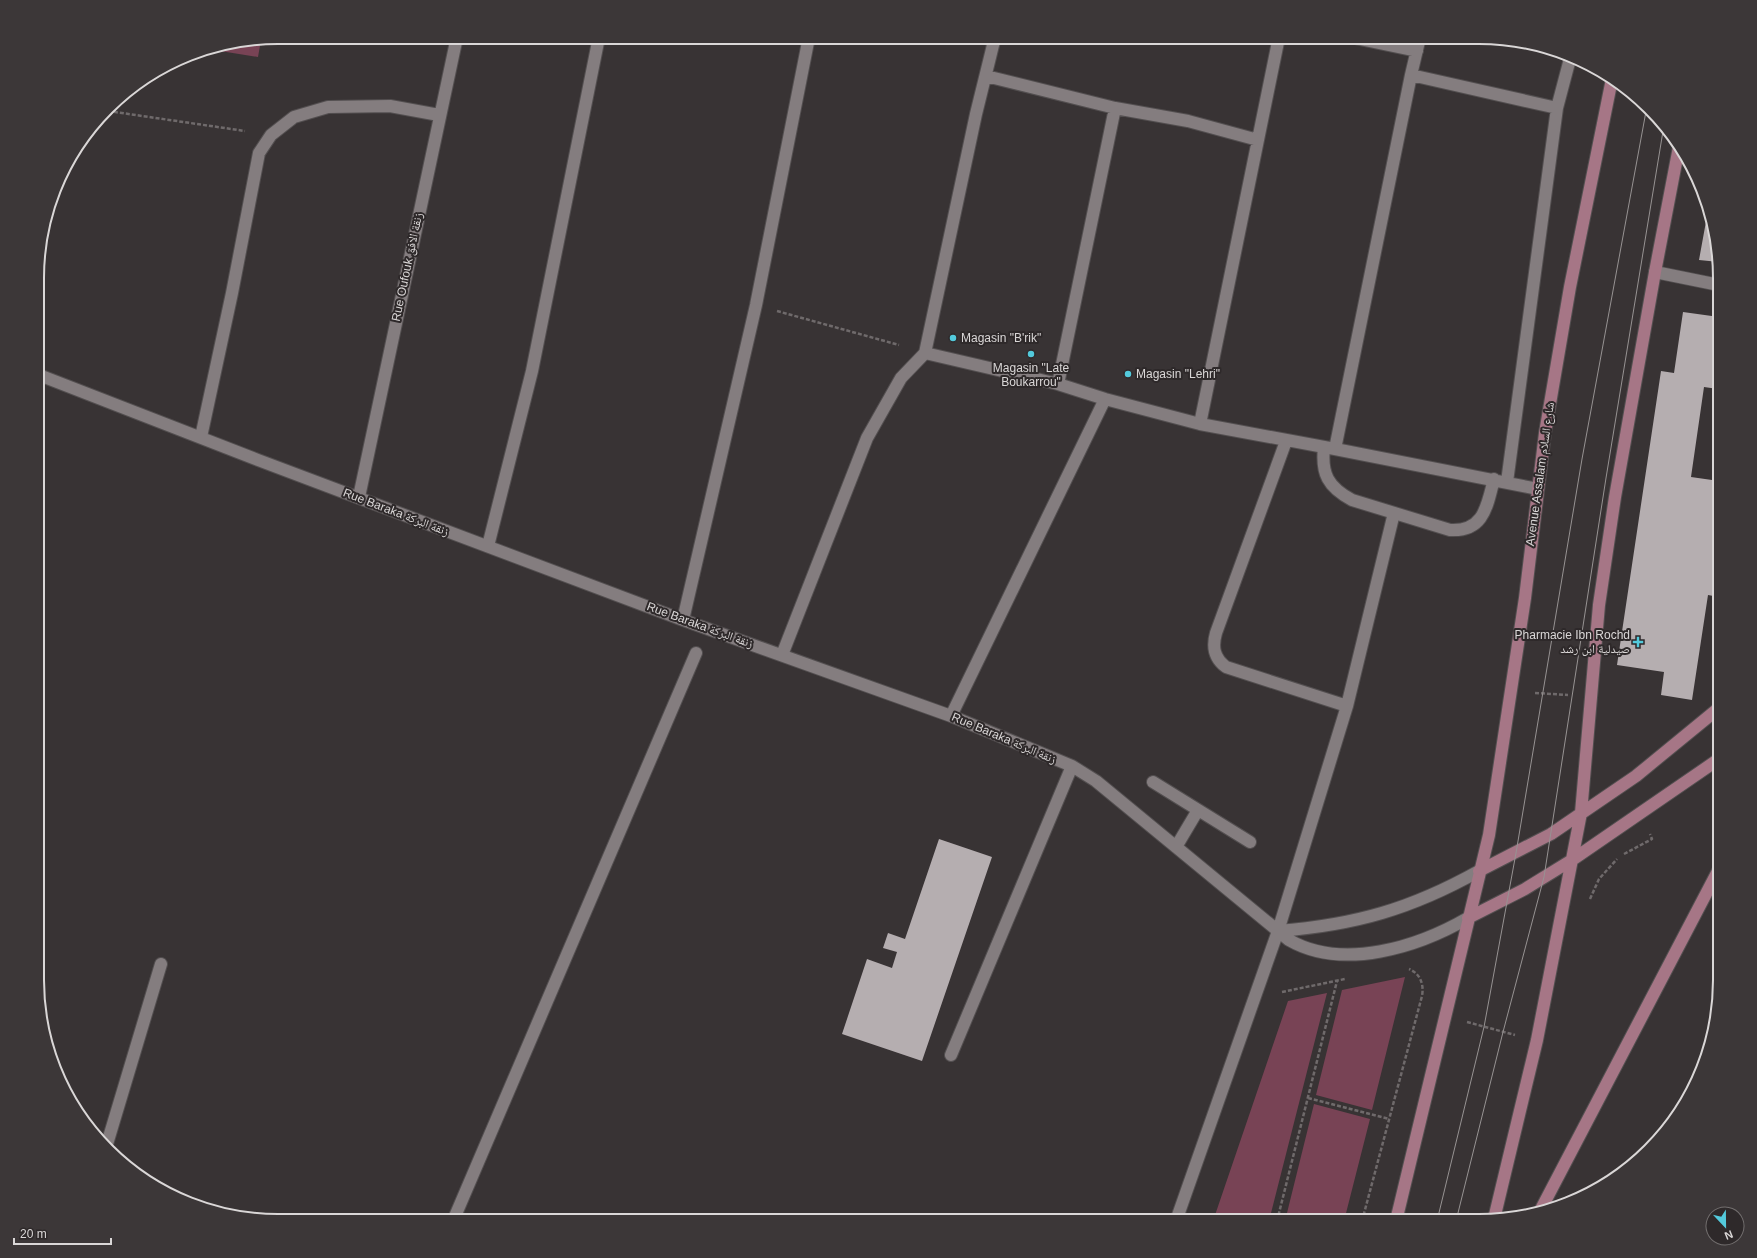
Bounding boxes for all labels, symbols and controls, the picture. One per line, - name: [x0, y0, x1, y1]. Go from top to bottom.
- street label: Rue Oufouk زنقة الافق: [389, 211, 425, 323]
- place label: Magasin "B'rik": [961, 331, 1041, 345]
- marker: Magasin "B'rik": [948, 333, 958, 343]
- marker: Magasin "Late Boukarrou": [1026, 349, 1036, 359]
- place label: Magasin "Late Boukarrou": [993, 361, 1069, 389]
- place label: Magasin "Lehri": [1136, 367, 1220, 381]
- marker: Magasin "Lehri": [1123, 369, 1133, 379]
- street label: Avenue Assalam شارع السلام: [1523, 401, 1558, 547]
- street label: Rue Baraka زنقة البركة: [341, 485, 451, 539]
- street label: Rue Baraka زنقة البركة: [645, 599, 755, 651]
- place label: Pharmacie Ibn Rochd صيدلية ابن رشد: [1515, 628, 1630, 656]
- marker: Pharmacie Ibn Rochd صيدلية ابن رشد: [1633, 637, 1643, 647]
- street label: Rue Baraka زنقة البركة: [949, 710, 1059, 767]
- north arrow: [1705, 1206, 1745, 1246]
- scale bar: [14, 1220, 111, 1246]
- text: 20 m: [20, 1227, 47, 1241]
- text: N: [1723, 1228, 1735, 1242]

